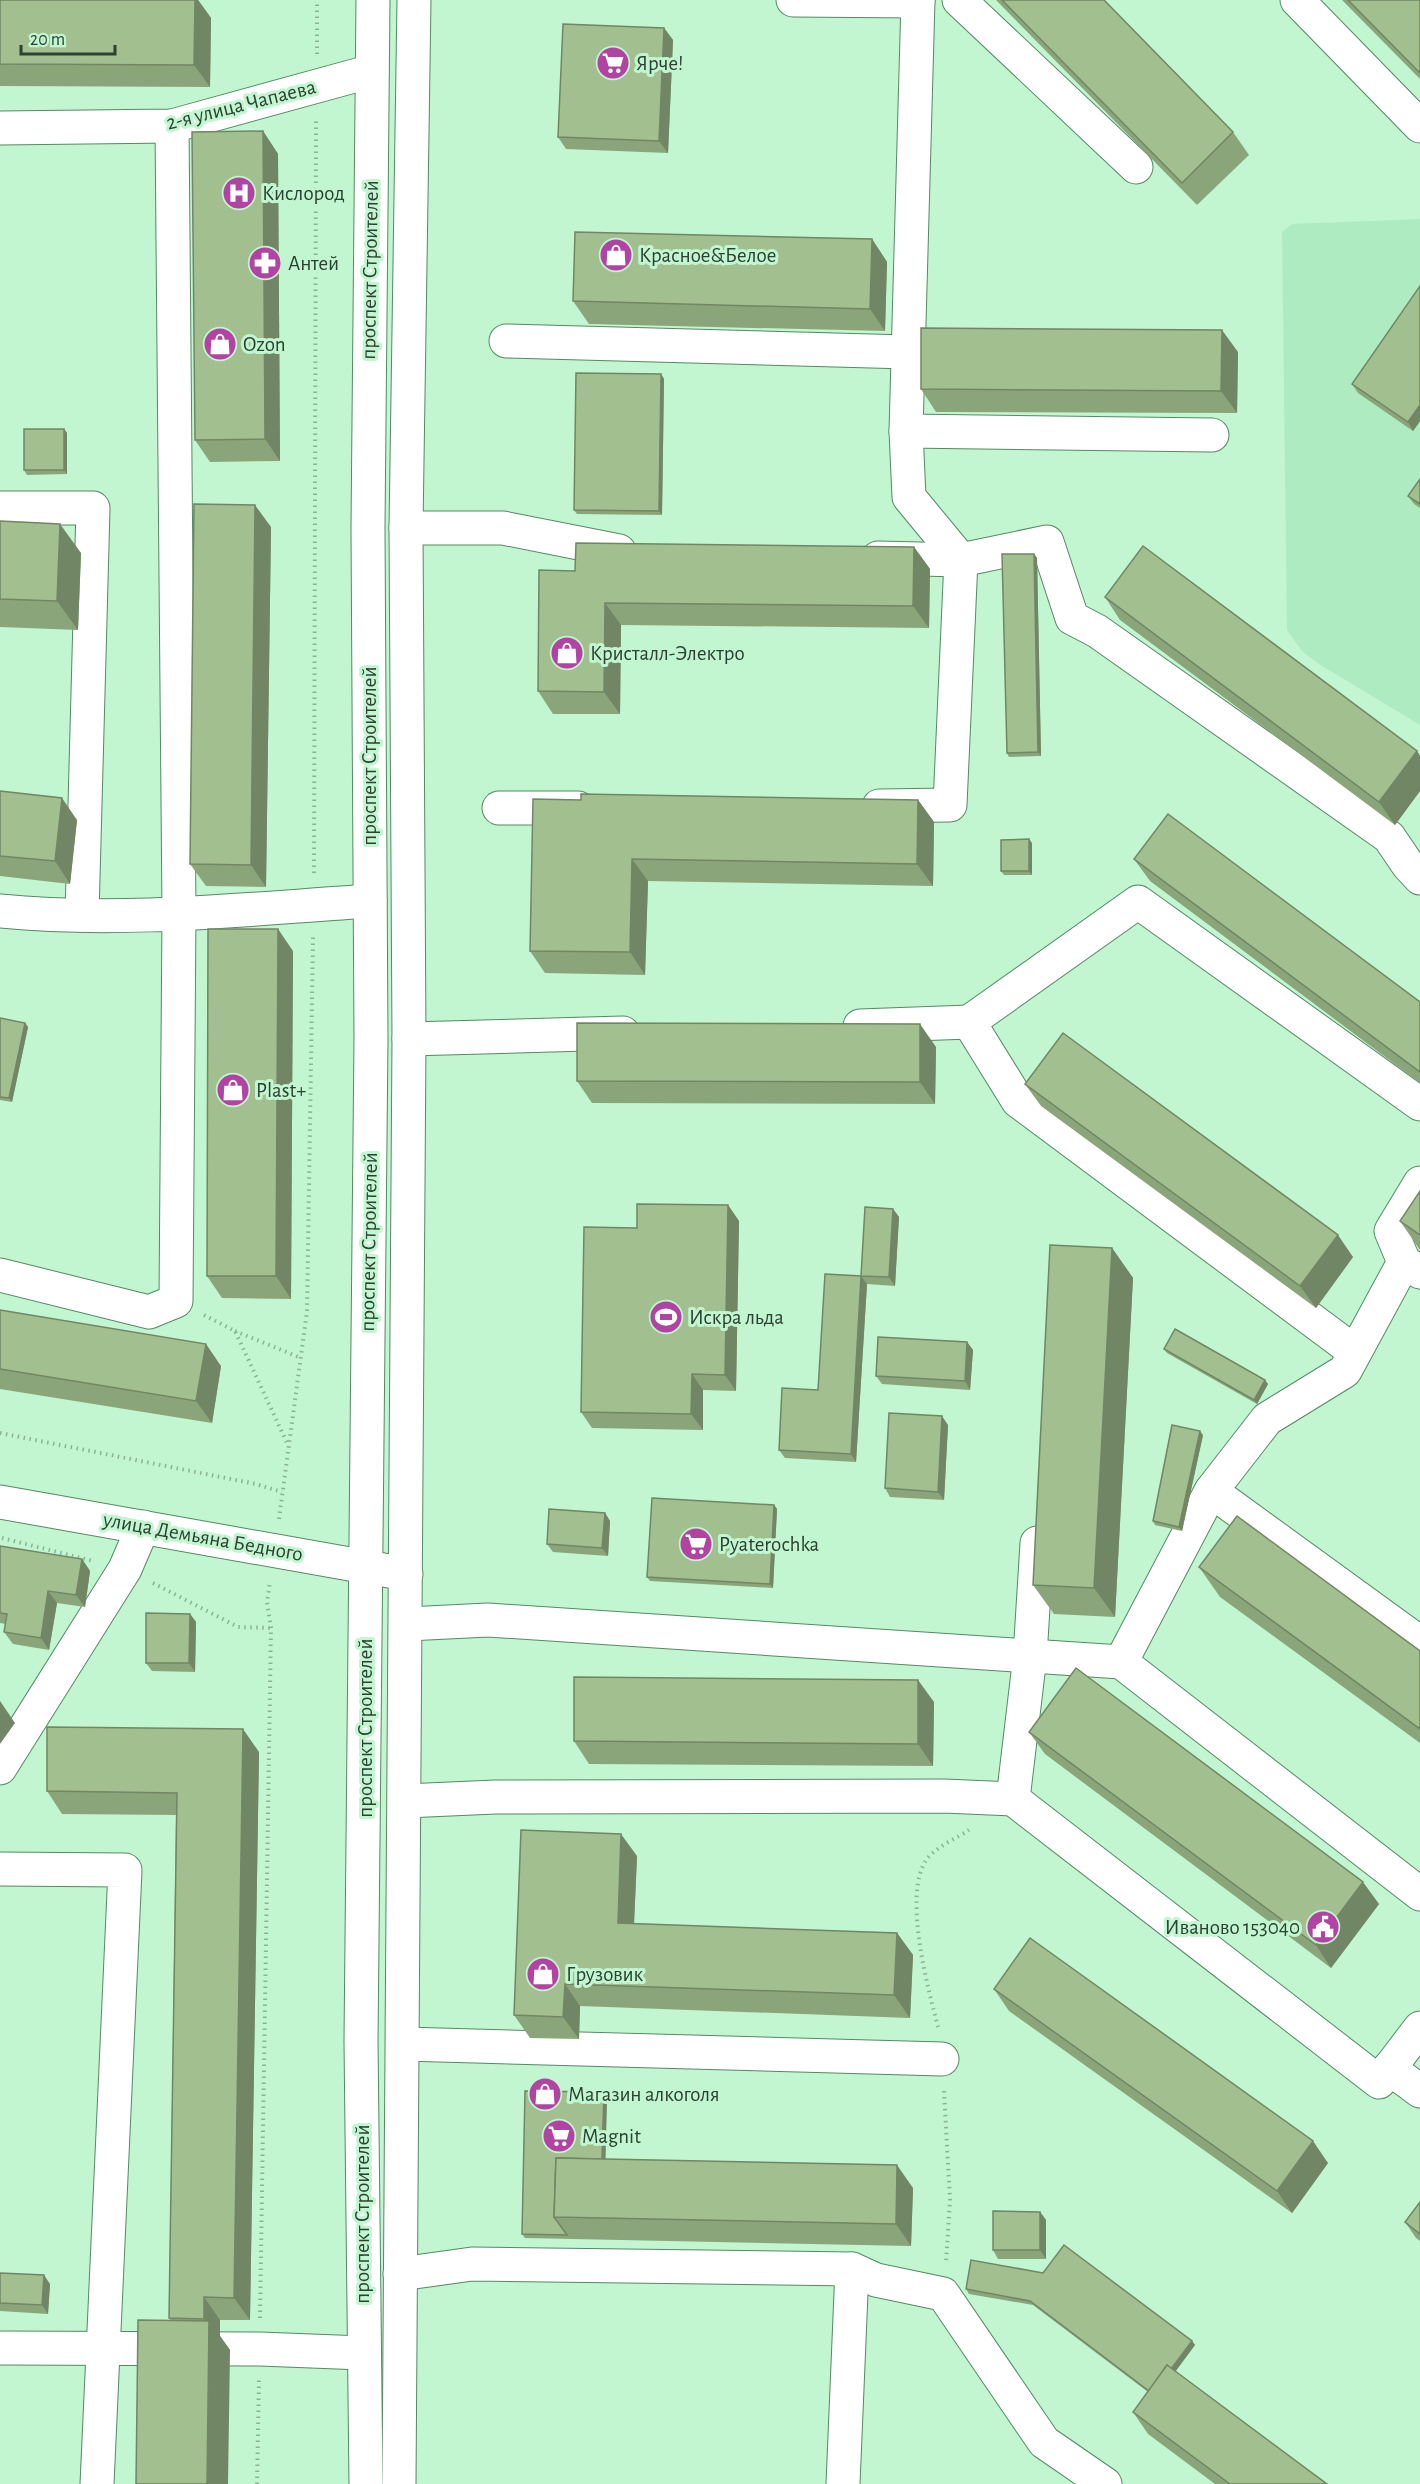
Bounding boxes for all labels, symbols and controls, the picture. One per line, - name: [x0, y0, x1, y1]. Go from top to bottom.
- scale bar: [21, 18, 116, 56]
- text: 20 m: [30, 31, 65, 49]
- supermarket icon: Ярче!: [595, 45, 631, 81]
- place label: Ярче!: [636, 53, 683, 74]
- street label: 2-я улица Чапаева: [164, 76, 318, 134]
- hospital icon: Кислород: [221, 175, 257, 211]
- street label: проспект Строителей: [358, 180, 382, 360]
- place label: Кислород: [262, 183, 345, 204]
- shop icon: Красное&Белое: [598, 237, 634, 273]
- pharmacy icon: Антей: [247, 245, 283, 281]
- place label: Красное&Белое: [639, 245, 776, 266]
- place label: Антей: [288, 253, 339, 274]
- shop icon: Ozon: [202, 326, 238, 362]
- place label: Ozon: [243, 334, 286, 355]
- shop icon: Кристалл-Электро: [549, 635, 585, 671]
- place label: Кристалл-Электро: [590, 643, 745, 664]
- street label: проспект Строителей: [359, 666, 380, 846]
- shop icon: Plast+: [215, 1072, 251, 1108]
- place label: Plast+: [256, 1080, 306, 1101]
- street label: проспект Строителей: [357, 1152, 381, 1332]
- sports icon: Искра льда: [648, 1299, 684, 1335]
- place label: Искра льда: [689, 1307, 784, 1328]
- street label: улица Демьяна Бедного: [101, 1509, 304, 1565]
- supermarket icon: Pyaterochka: [678, 1526, 714, 1562]
- place label: Pyaterochka: [719, 1534, 820, 1555]
- street label: проспект Строителей: [355, 1638, 376, 1818]
- public building icon: Иваново 153040: [1305, 1909, 1341, 1945]
- place label: Иваново 153040: [1165, 1917, 1300, 1938]
- shop icon: Грузовик: [525, 1956, 561, 1992]
- place label: Грузовик: [566, 1964, 644, 1985]
- shop icon: Магазин алкоголя: [527, 2076, 563, 2112]
- place label: Магазин алкоголя: [568, 2084, 720, 2105]
- supermarket icon: Magnit: [541, 2118, 577, 2154]
- street label: проспект Строителей: [352, 2124, 373, 2304]
- place label: Magnit: [582, 2126, 641, 2147]

